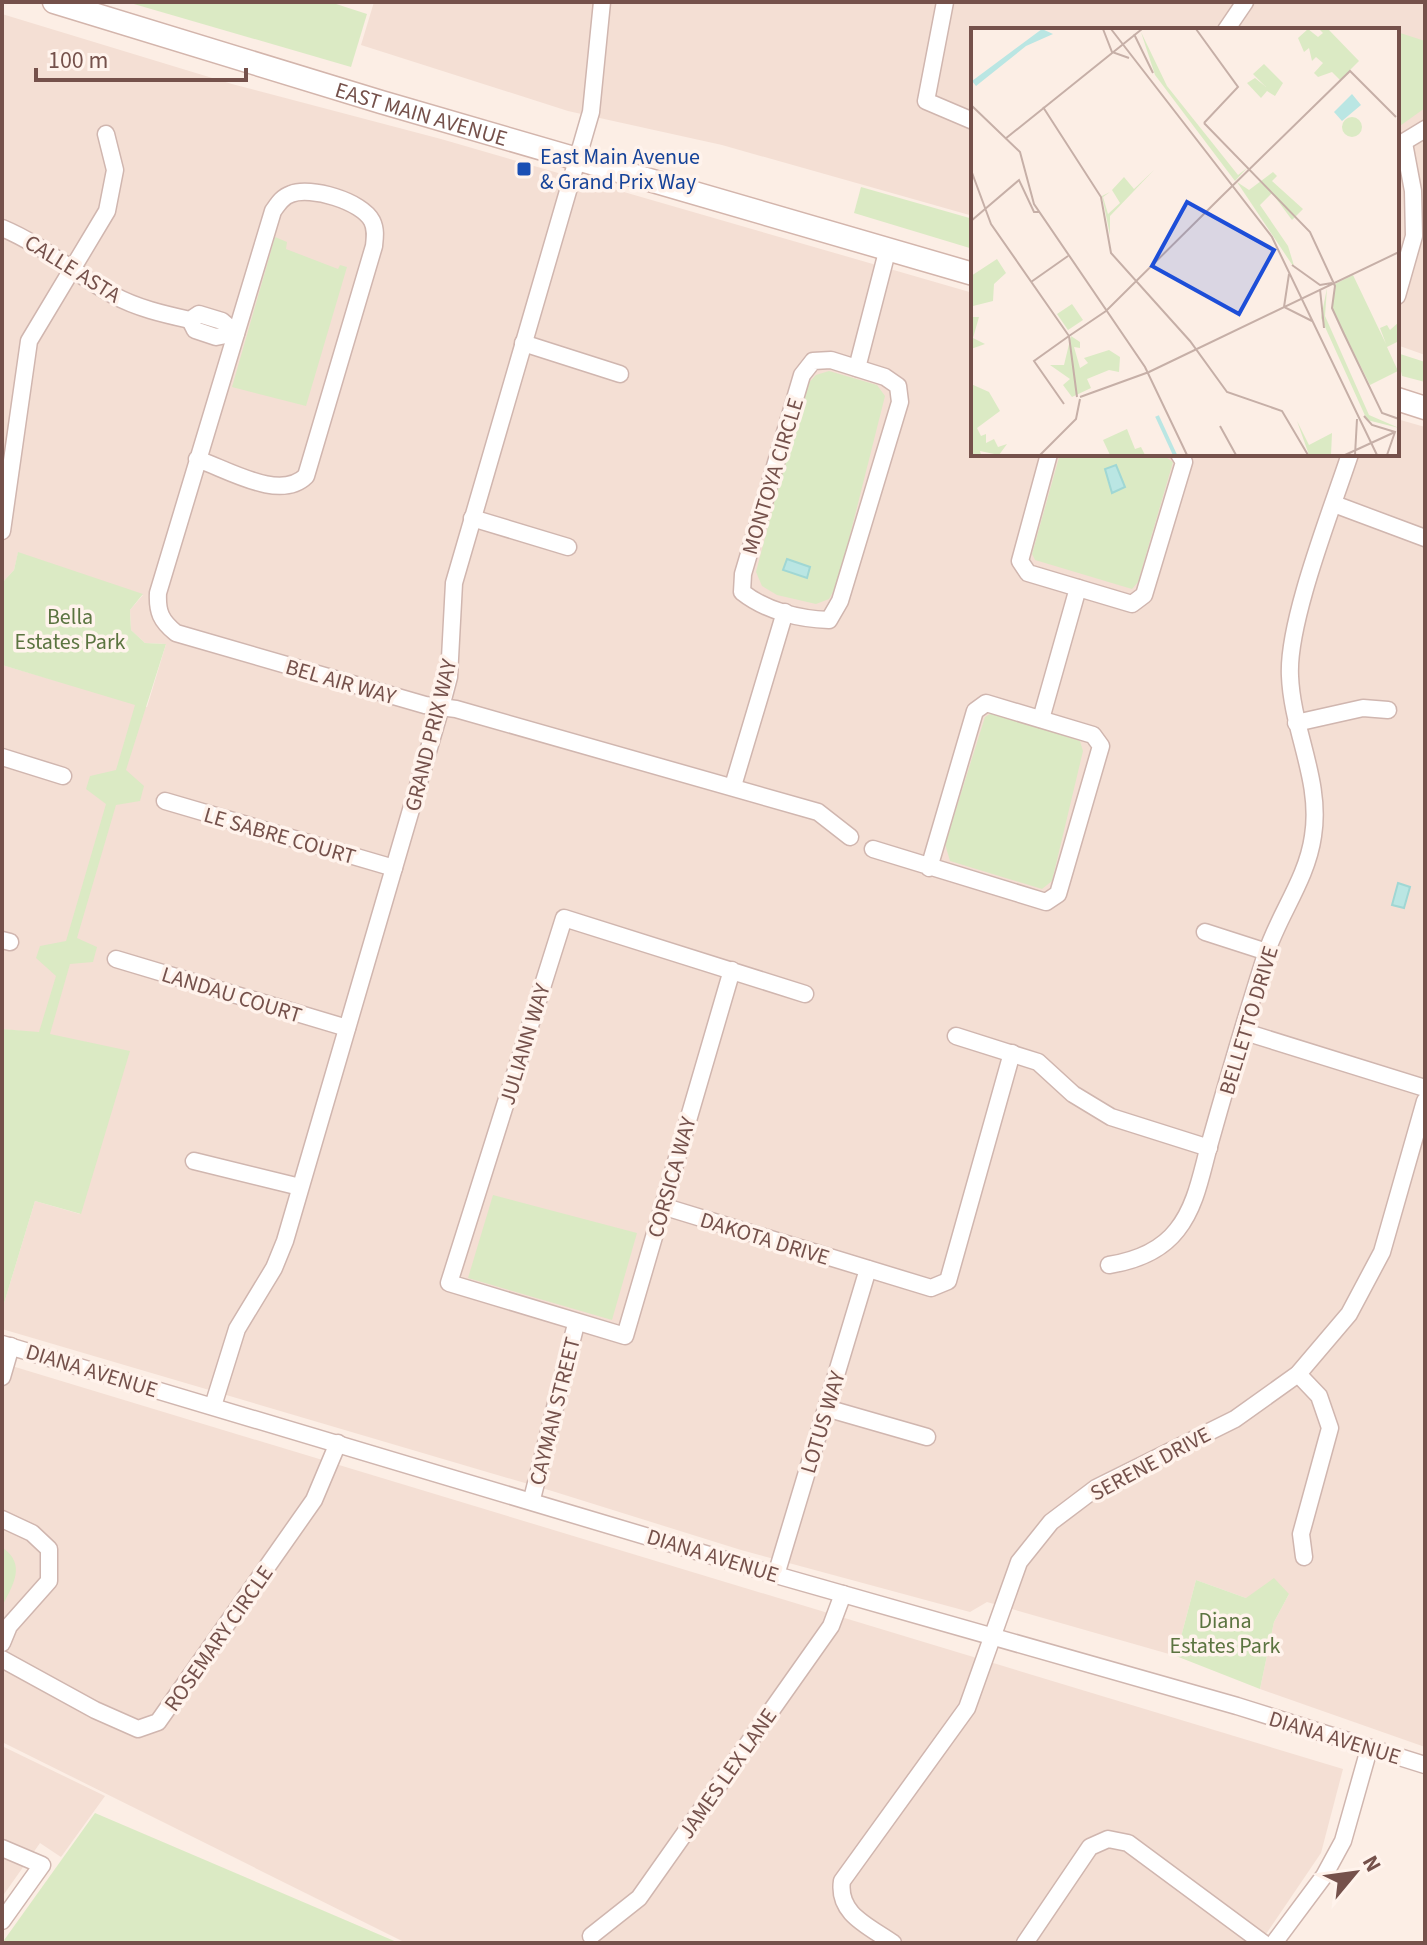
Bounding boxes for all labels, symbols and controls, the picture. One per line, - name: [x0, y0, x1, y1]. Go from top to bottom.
- inset map: [971, 28, 1399, 456]
- scale bar: [36, 32, 246, 82]
- text: 100 m: [48, 43, 108, 78]
- street label: EAST MAIN AVENUE: [331, 74, 511, 155]
- place label: East Main Avenue & Grand Prix Way: [540, 141, 700, 198]
- marker: East Main Avenue & Grand Prix Way: [515, 160, 533, 178]
- street label: CALLE ASTA: [18, 227, 127, 311]
- street label: MONTOYA CIRCLE: [734, 394, 812, 559]
- park label: Bella Estates Park: [15, 601, 126, 658]
- street label: BEL AIR WAY: [282, 651, 400, 713]
- street label: GRAND PRIX WAY: [397, 655, 465, 815]
- street label: LE SABRE COURT: [200, 799, 360, 873]
- street label: BELLETTO DRIVE: [1211, 942, 1287, 1099]
- street label: LANDAU COURT: [158, 958, 306, 1032]
- street label: JULIANN WAY: [491, 979, 559, 1109]
- street label: CORSICA WAY: [639, 1112, 705, 1242]
- street label: DAKOTA DRIVE: [696, 1204, 833, 1274]
- street label: CAYMAN STREET: [521, 1334, 589, 1489]
- street label: DIANA AVENUE: [22, 1336, 162, 1406]
- street label: LOTUS WAY: [792, 1367, 854, 1477]
- street label: SERENE DRIVE: [1084, 1419, 1216, 1509]
- street label: DIANA AVENUE: [643, 1521, 783, 1591]
- street label: ROSEMARY CIRCLE: [157, 1559, 281, 1718]
- park label: Diana Estates Park: [1170, 1605, 1281, 1662]
- street label: JAMES LEX LANE: [671, 1702, 785, 1845]
- street label: DIANA AVENUE: [1265, 1703, 1405, 1773]
- north arrow: [1315, 1833, 1395, 1913]
- text: N: [1354, 1850, 1389, 1878]

